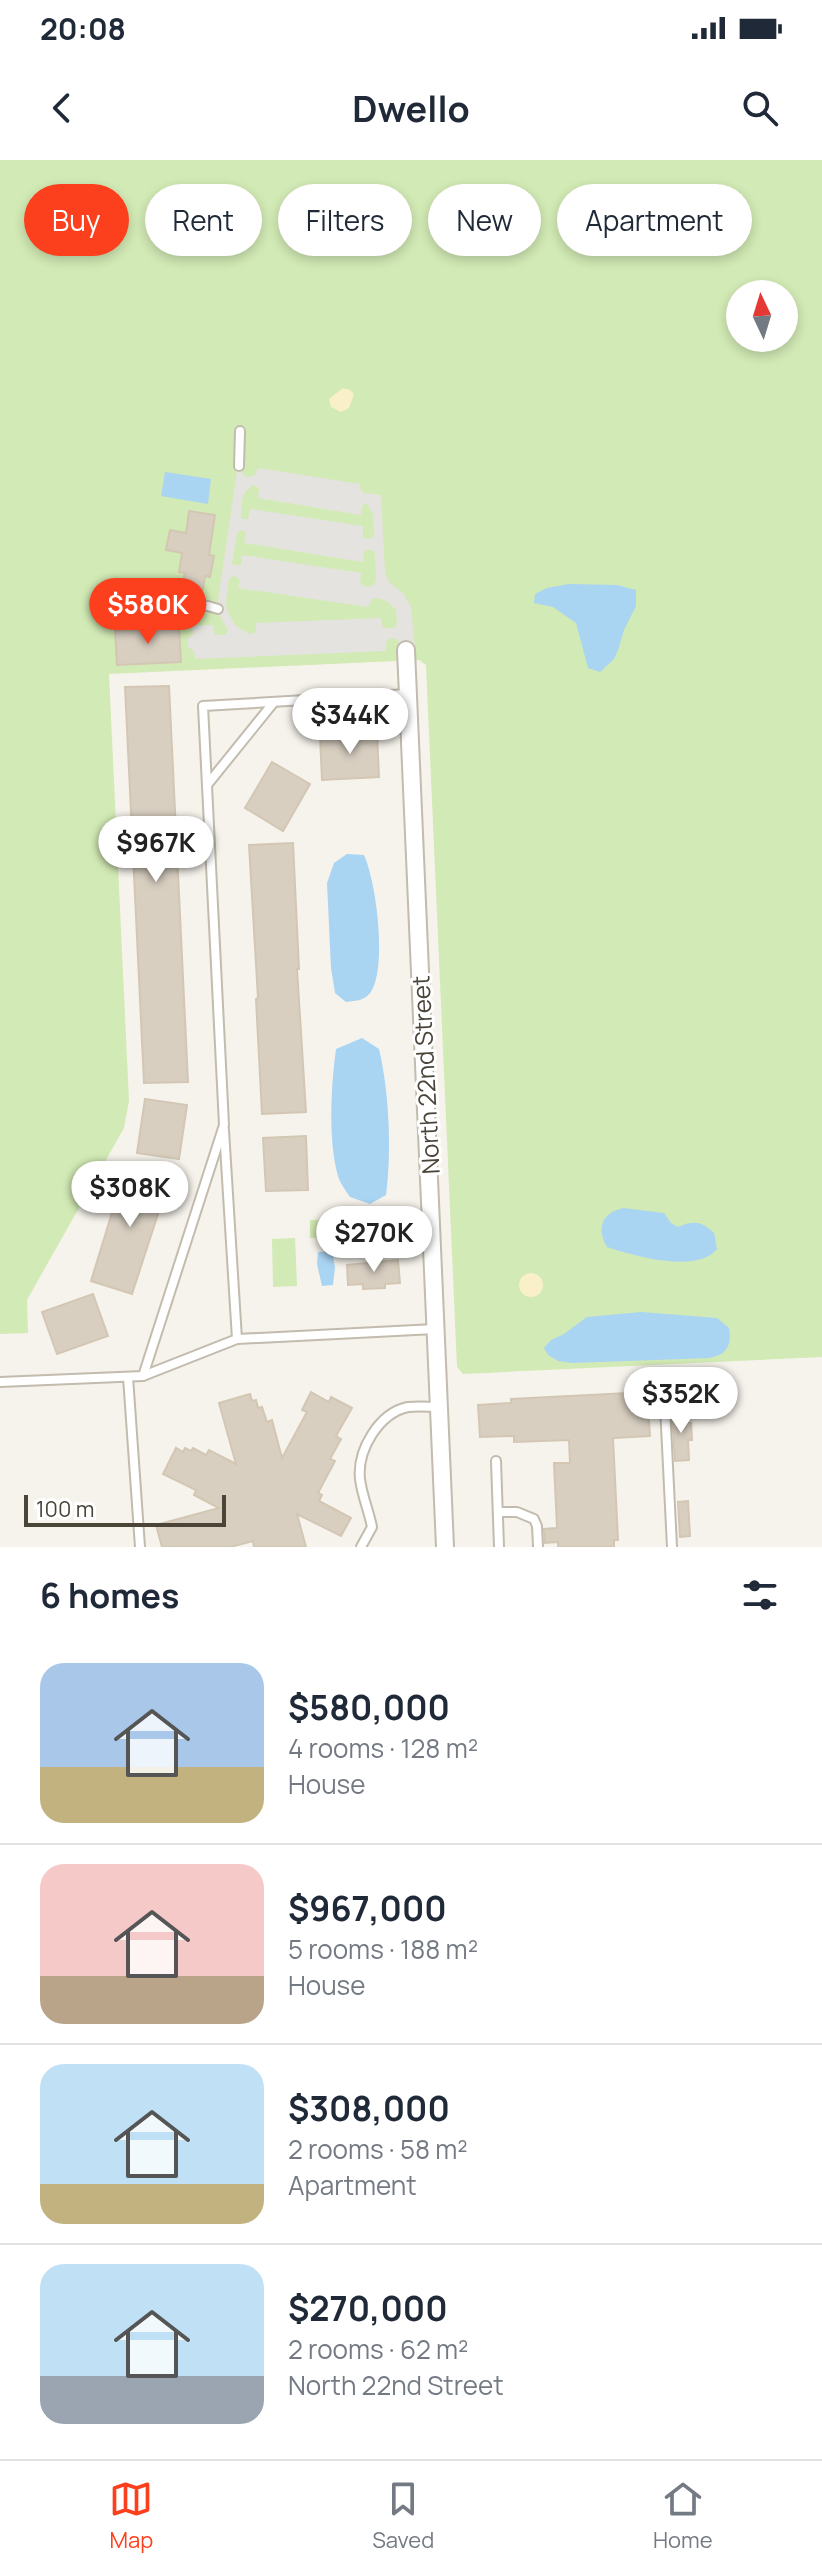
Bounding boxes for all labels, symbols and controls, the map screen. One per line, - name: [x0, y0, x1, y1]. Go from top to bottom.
- text: 20:08: [40, 8, 126, 49]
- text: Dwello: [352, 84, 470, 133]
- icon: back: [40, 86, 84, 130]
- icon: search: [738, 86, 782, 130]
- chip: Buy: [24, 184, 129, 256]
- chip: Rent: [145, 184, 262, 256]
- chip: Filters: [278, 184, 412, 256]
- chip: New: [428, 184, 541, 256]
- chip: Apartment: [557, 184, 752, 256]
- north arrow: [726, 280, 798, 352]
- map controls: [726, 280, 798, 352]
- pin: $580K: [92, 578, 204, 646]
- text: $580K: [107, 586, 189, 622]
- pin: $344K: [294, 688, 406, 756]
- text: $344K: [310, 696, 390, 732]
- pin: $967K: [100, 816, 212, 884]
- text: $967K: [116, 824, 196, 860]
- street label: North 22nd Street: [403, 975, 447, 1175]
- pin: $308K: [74, 1161, 186, 1229]
- text: $308K: [89, 1169, 171, 1205]
- pin: $270K: [318, 1206, 430, 1274]
- text: $270K: [334, 1214, 414, 1250]
- pin: $352K: [625, 1367, 737, 1435]
- text: $352K: [642, 1375, 720, 1411]
- scale bar: [24, 1491, 226, 1527]
- text: 100 m: [36, 1494, 94, 1524]
- text: 6 homes: [40, 1572, 179, 1618]
- icon: filters: [738, 1573, 782, 1617]
- text: $580,000: [288, 1684, 450, 1730]
- icon: home: [104, 1695, 200, 1791]
- text: 4 rooms · 128 m²: [288, 1730, 478, 1766]
- text: House: [288, 1766, 365, 1802]
- text: $967,000: [288, 1885, 447, 1931]
- icon: home: [104, 1896, 200, 1992]
- text: 5 rooms · 188 m²: [288, 1931, 478, 1967]
- text: House: [288, 1967, 365, 2003]
- text: $308,000: [288, 2085, 450, 2131]
- icon: home: [104, 2096, 200, 2192]
- text: 2 rooms · 58 m²: [288, 2131, 468, 2167]
- text: Apartment: [288, 2167, 417, 2203]
- text: $270,000: [288, 2285, 448, 2331]
- icon: home: [104, 2296, 200, 2392]
- text: 2 rooms · 62 m²: [288, 2331, 468, 2367]
- text: North 22nd Street: [288, 2367, 504, 2403]
- tab: Map: [109, 2477, 153, 2555]
- tab: Saved: [372, 2477, 434, 2555]
- tab: Home: [653, 2477, 713, 2555]

